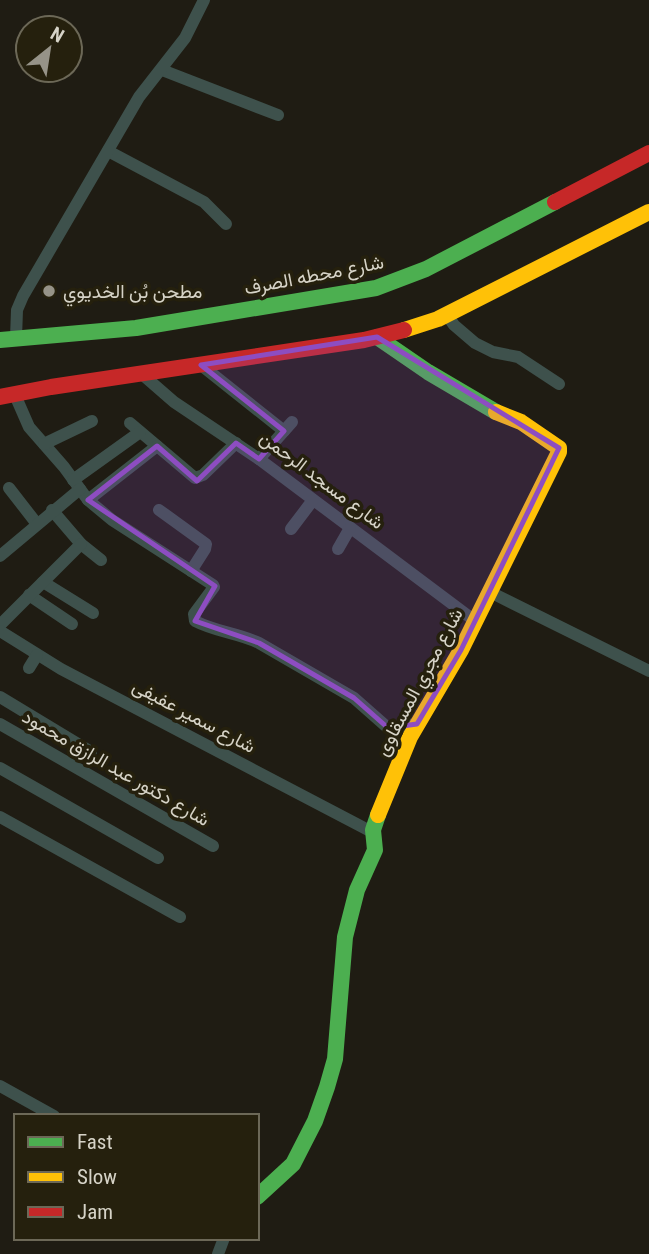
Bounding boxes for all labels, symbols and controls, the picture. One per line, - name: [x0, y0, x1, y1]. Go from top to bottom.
- north arrow: [14, 14, 84, 84]
- text: N: [46, 22, 68, 48]
- street label: شارع محطه الصرف: [242, 250, 386, 301]
- place label: مطحن بُن الخديوي: [63, 280, 202, 307]
- marker: مطحن بُن الخديوي: [41, 283, 57, 299]
- street label: شارع مسجد الرحمن: [255, 426, 389, 535]
- street label: شارع مجري المسقاوى: [370, 604, 471, 762]
- street label: شارع سمير عفيفى: [128, 674, 259, 759]
- street label: شارع دكتور عبد الرازق محمود: [18, 705, 214, 832]
- legend: [14, 1114, 259, 1240]
- text: Fast: [77, 1130, 113, 1154]
- text: Slow: [77, 1165, 117, 1189]
- text: Jam: [77, 1200, 113, 1224]

